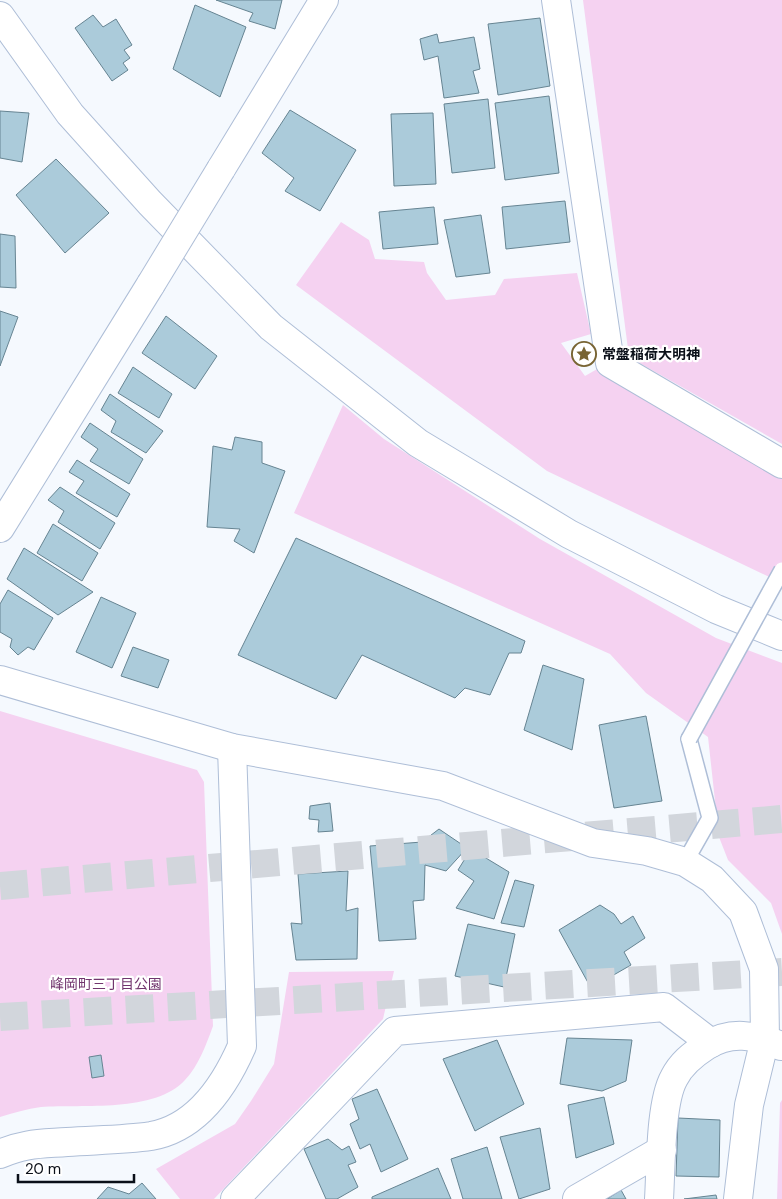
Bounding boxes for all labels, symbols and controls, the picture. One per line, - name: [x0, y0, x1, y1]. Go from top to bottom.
- place icon: 常盤稲荷大明神: [571, 341, 597, 367]
- place label: 常盤稲荷大明神: [602, 345, 700, 363]
- park label: 峰岡町三丁目公園: [50, 975, 162, 993]
- scale bar: [18, 1152, 134, 1184]
- text: 20 m: [25, 1159, 61, 1179]

